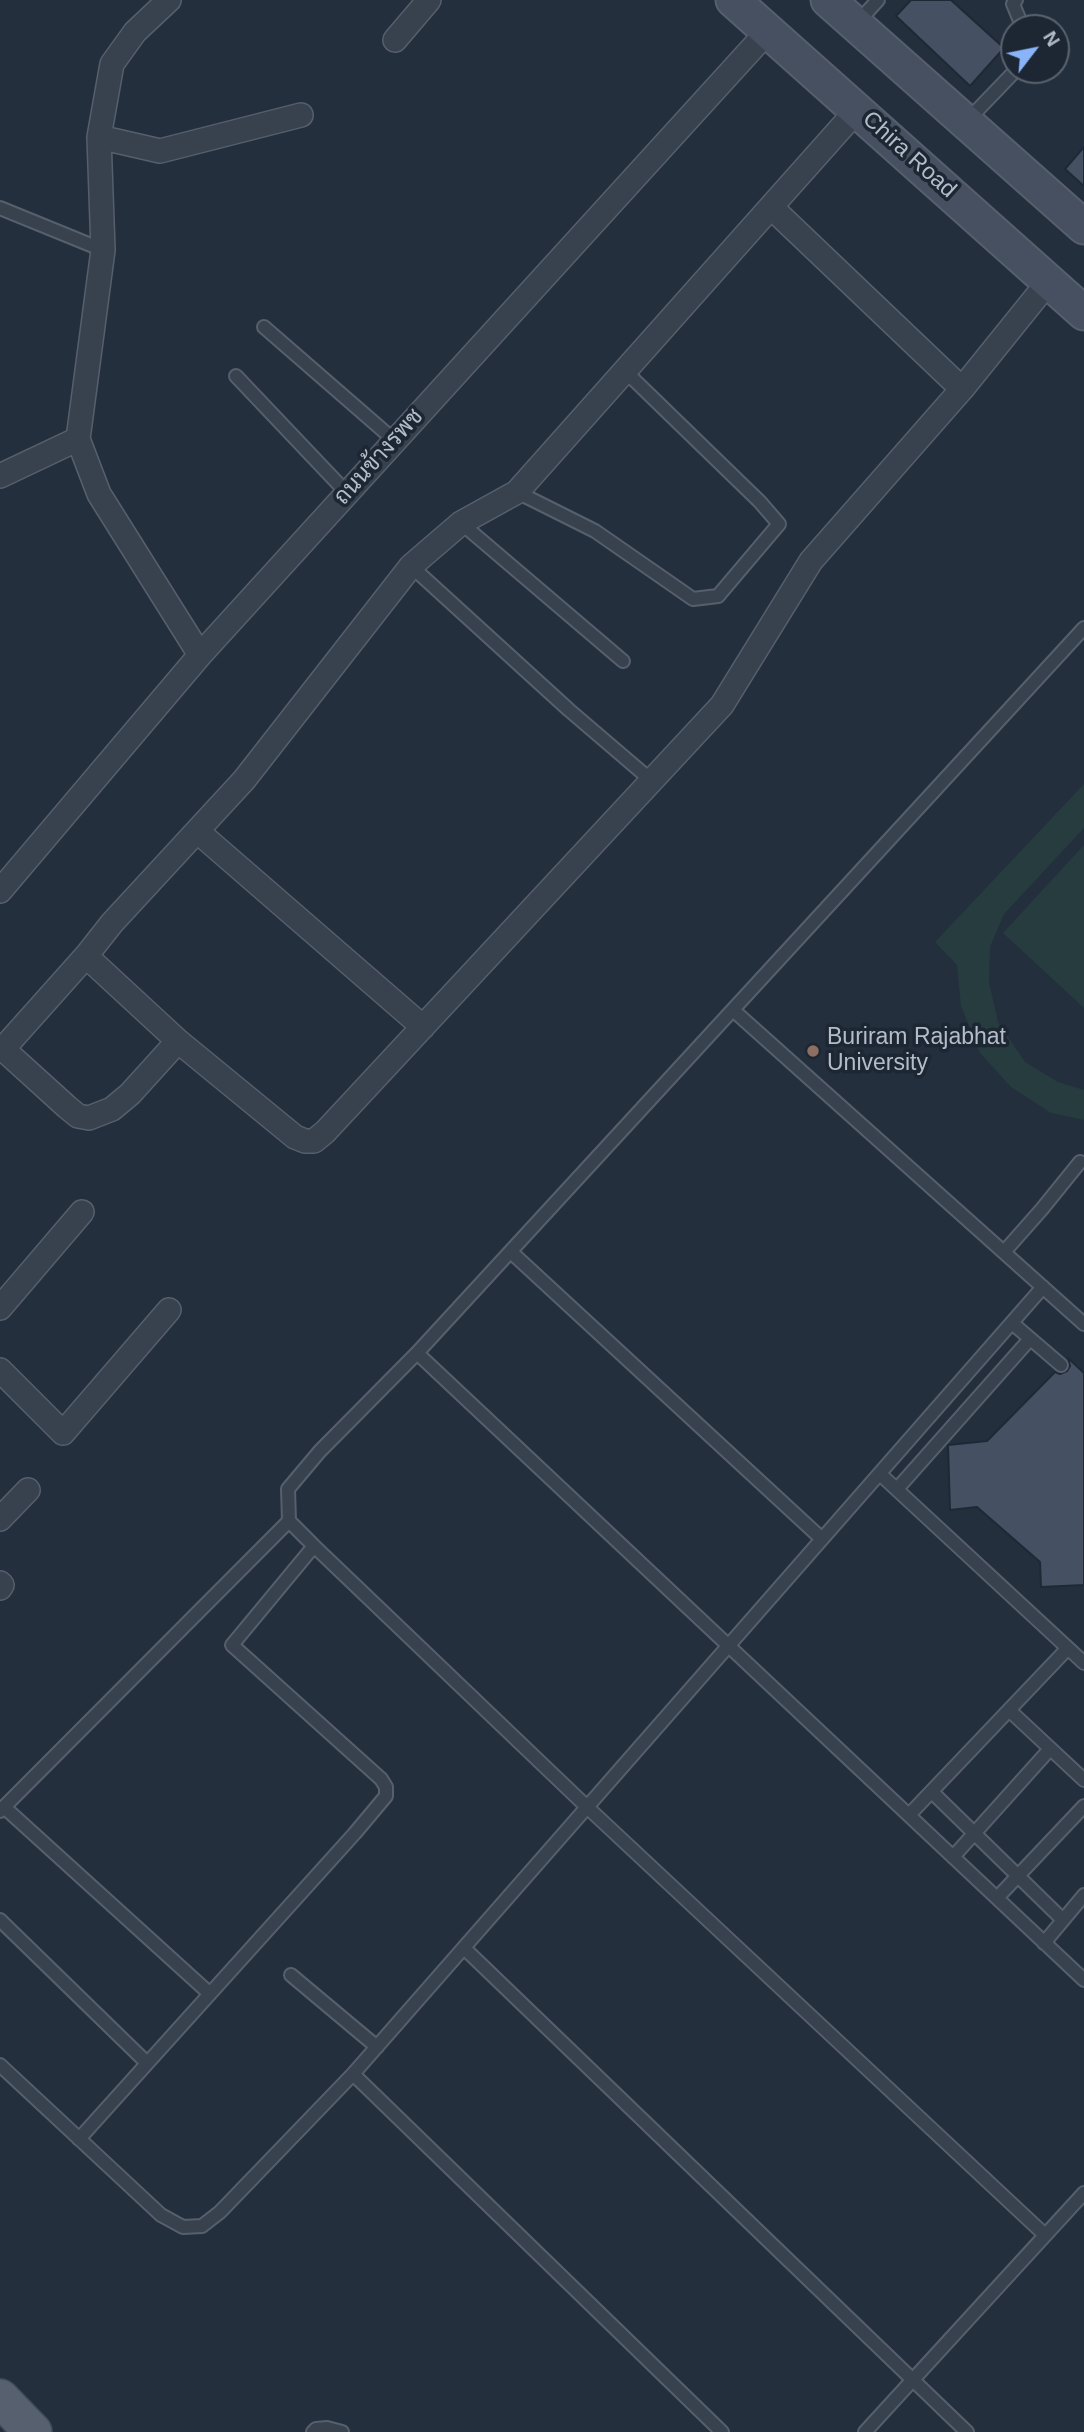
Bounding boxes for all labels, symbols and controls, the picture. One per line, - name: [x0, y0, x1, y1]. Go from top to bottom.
- north arrow: [1000, 14, 1070, 84]
- text: N: [1039, 27, 1064, 50]
- street label: Chira Road: [857, 106, 961, 204]
- street label: ถนนข้างรพช: [329, 403, 429, 511]
- place label: Buriram Rajabhat University: [827, 1024, 1006, 1078]
- marker: Buriram Rajabhat University: [805, 1043, 821, 1059]

